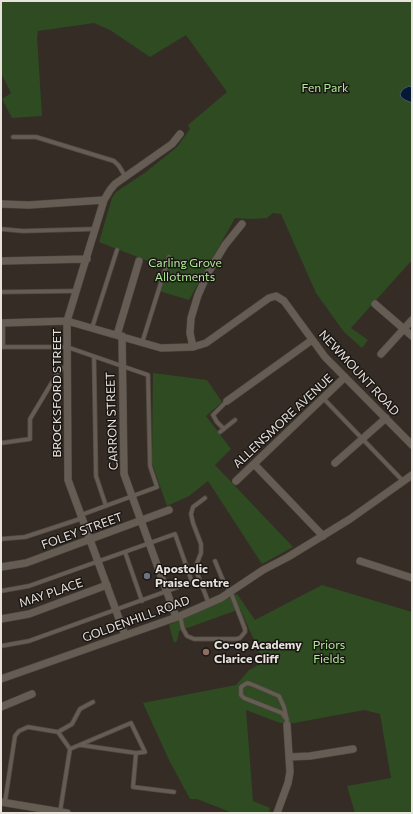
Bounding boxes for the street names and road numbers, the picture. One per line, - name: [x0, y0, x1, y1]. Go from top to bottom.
- street label: NEWMOUNT ROAD: [316, 327, 402, 419]
- street label: BROCKSFORD STREET: [50, 328, 64, 458]
- street label: ALLENSMORE AVENUE: [230, 371, 336, 471]
- street label: CARRON STREET: [103, 372, 121, 470]
- street label: FOLEY STREET: [39, 510, 125, 552]
- street label: MAY PLACE: [17, 575, 85, 611]
- street label: GOLDENHILL ROAD: [80, 593, 192, 645]

